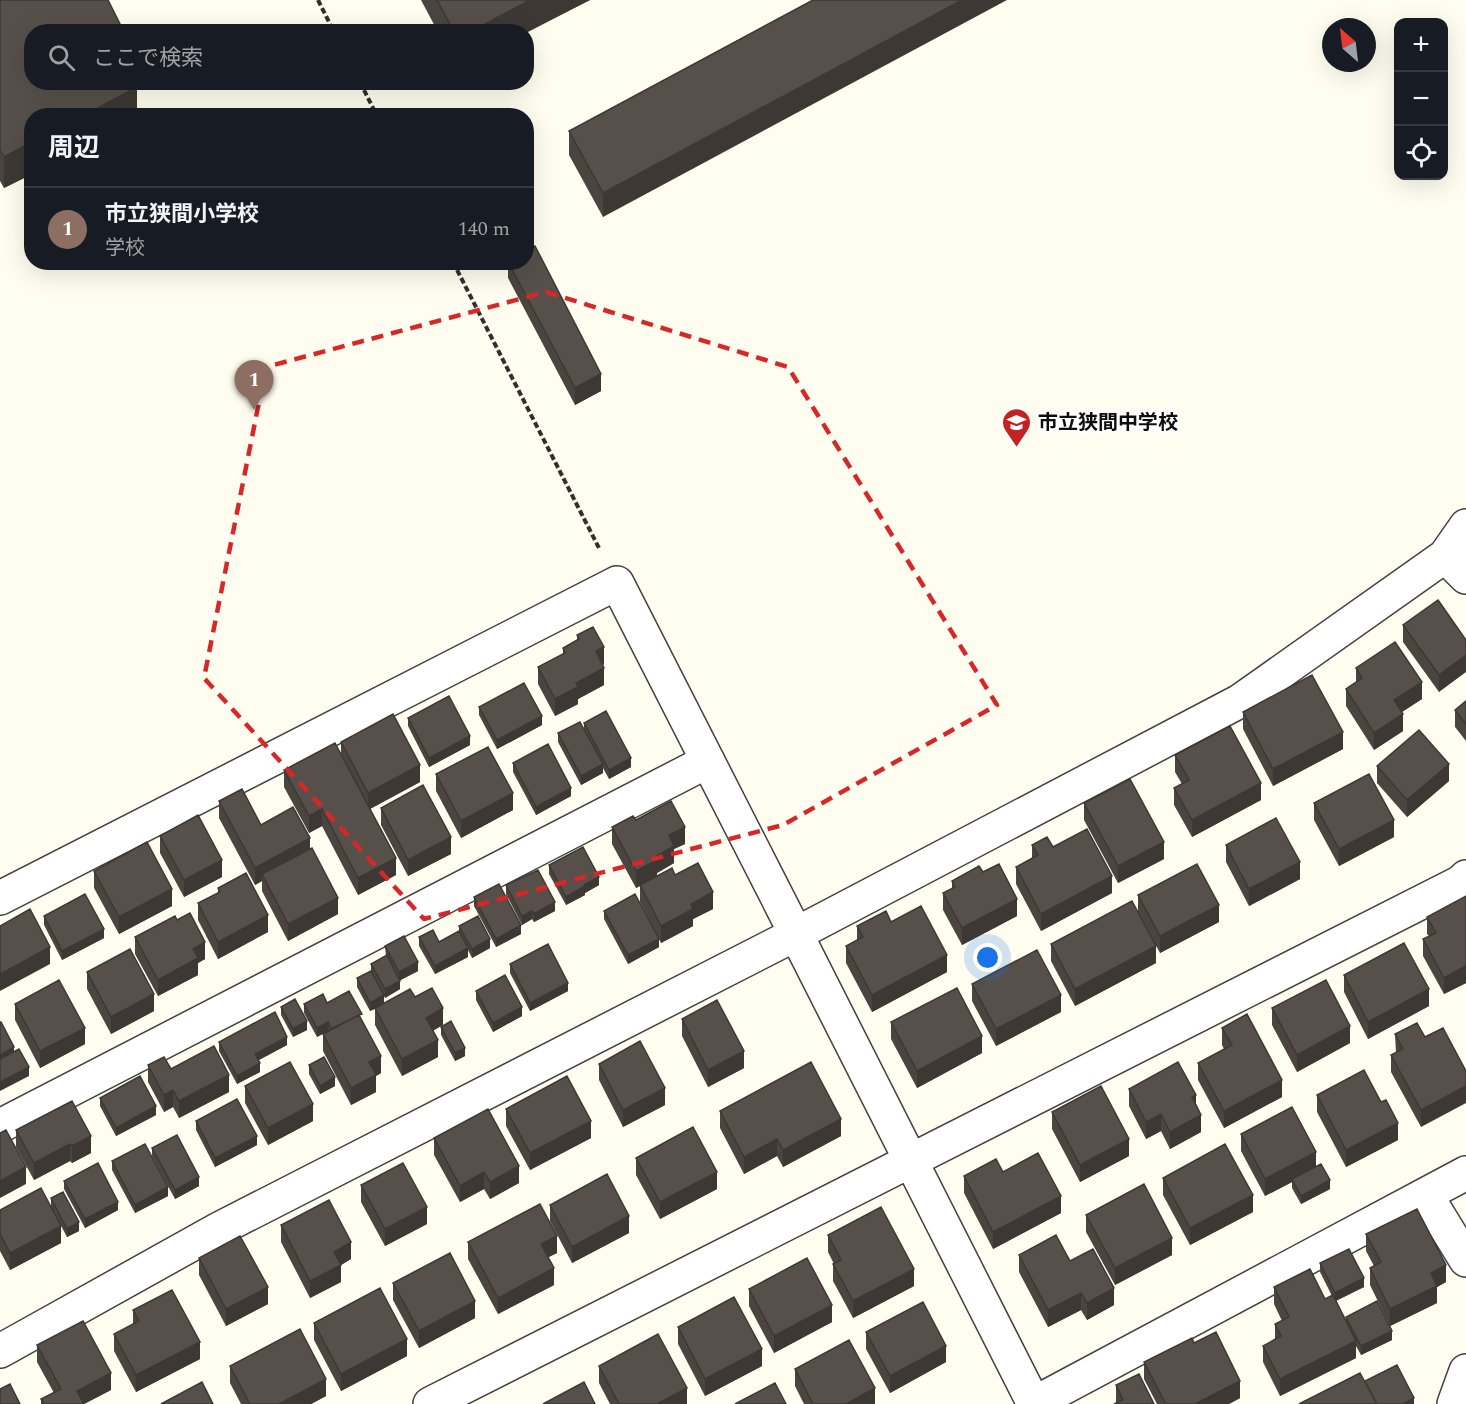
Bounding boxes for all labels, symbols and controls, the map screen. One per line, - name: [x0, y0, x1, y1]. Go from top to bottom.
- north arrow: [1322, 18, 1376, 72]
- map controls: [1394, 18, 1448, 180]
- button: +: [1394, 18, 1448, 72]
- search box: [24, 24, 534, 90]
- icon: search: [45, 41, 78, 74]
- text: ここで検索: [93, 42, 203, 75]
- button: −: [1394, 72, 1448, 126]
- button: locate: [1394, 126, 1448, 180]
- text: 周辺: [48, 128, 100, 168]
- text: 市立狭間小学校: [105, 198, 259, 231]
- text: 1: [62, 214, 73, 244]
- text: 140 m: [458, 214, 510, 244]
- text: 学校: [105, 233, 145, 263]
- pin: 1: [234, 360, 274, 410]
- school or university icon: 市立狭間中学校: [1001, 406, 1033, 448]
- place label: 市立狭間中学校: [1038, 408, 1178, 438]
- your location: [973, 943, 1002, 972]

